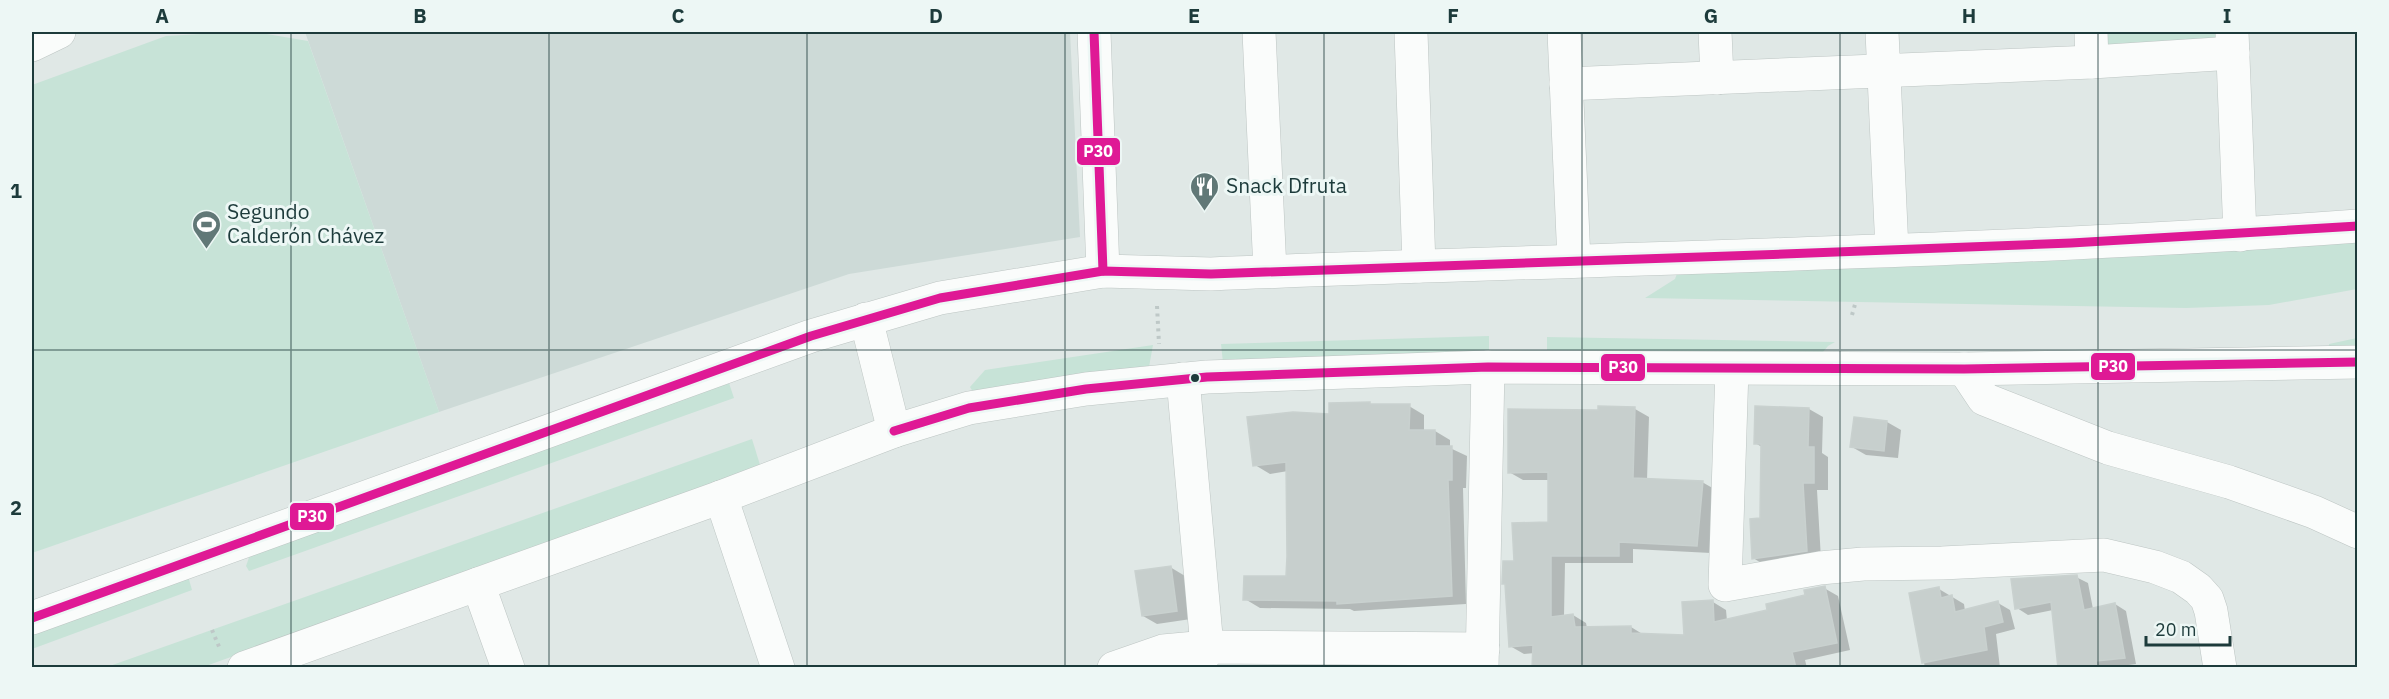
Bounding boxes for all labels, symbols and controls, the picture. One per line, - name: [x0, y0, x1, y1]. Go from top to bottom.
- text: A: [155, 2, 169, 29]
- text: B: [413, 2, 427, 29]
- text: C: [671, 2, 685, 29]
- text: D: [929, 2, 943, 29]
- text: E: [1188, 2, 1200, 29]
- text: F: [1447, 2, 1459, 29]
- text: G: [1704, 2, 1718, 29]
- text: H: [1962, 2, 1976, 29]
- text: I: [2223, 2, 2231, 29]
- line badge: P30: [1076, 137, 1121, 166]
- text: P30: [1083, 141, 1113, 161]
- restaurant icon: Snack Dfruta: [1189, 170, 1221, 212]
- place label: Snack Dfruta: [1226, 171, 1347, 199]
- text: 1: [10, 177, 22, 204]
- place label: Segundo Calderón Chávez: [227, 197, 385, 249]
- sports icon: Segundo Calderón Chávez: [190, 208, 222, 250]
- line badge: P30: [2090, 352, 2136, 381]
- line badge: P30: [1600, 353, 1646, 382]
- text: P30: [2098, 356, 2128, 376]
- text: P30: [1608, 357, 1638, 377]
- unlabelled marker: [1189, 372, 1201, 384]
- text: 2: [10, 494, 22, 521]
- line badge: P30: [289, 502, 335, 531]
- text: P30: [297, 506, 327, 526]
- scale bar: [2146, 609, 2230, 647]
- text: 20 m: [2155, 618, 2197, 641]

